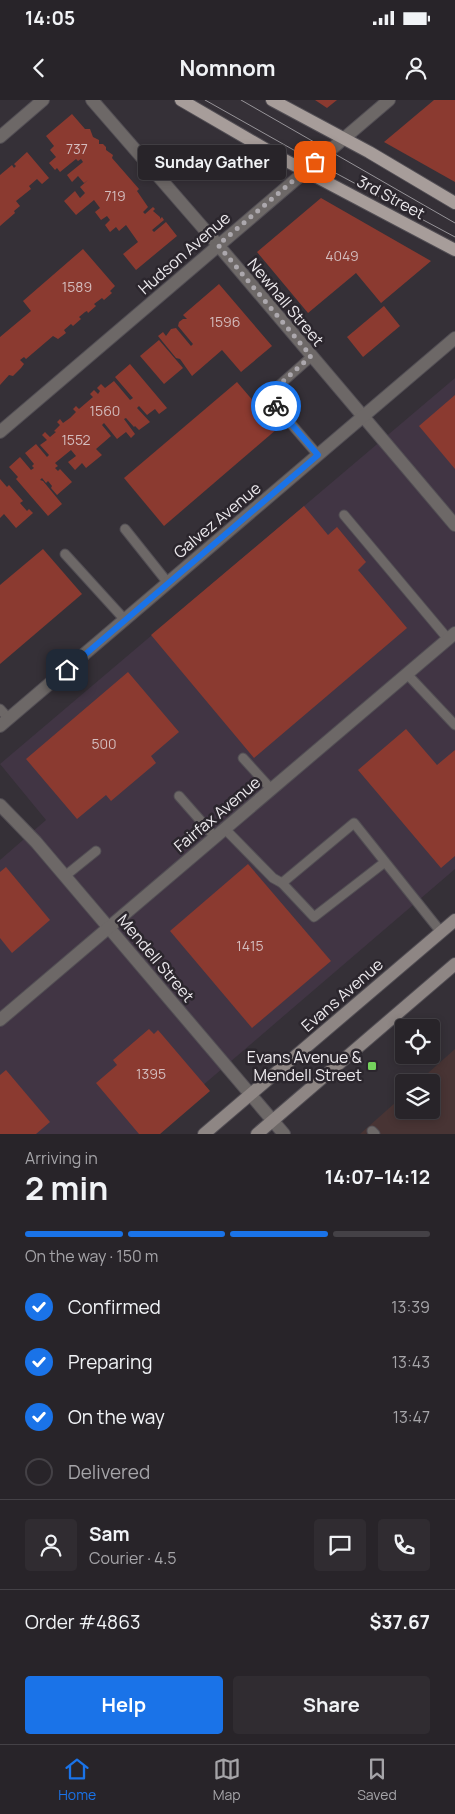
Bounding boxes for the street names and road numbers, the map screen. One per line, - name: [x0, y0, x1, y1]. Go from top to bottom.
- street label: 3rd Street: [353, 170, 429, 224]
- street label: Hudson Avenue: [133, 207, 235, 299]
- street label: Newhall Street: [243, 253, 329, 351]
- street label: Galvez Avenue: [169, 477, 265, 563]
- street label: Fairfax Avenue: [169, 771, 265, 857]
- street label: Mendell Street: [113, 909, 199, 1007]
- street label: Evans Avenue: [296, 953, 388, 1037]

